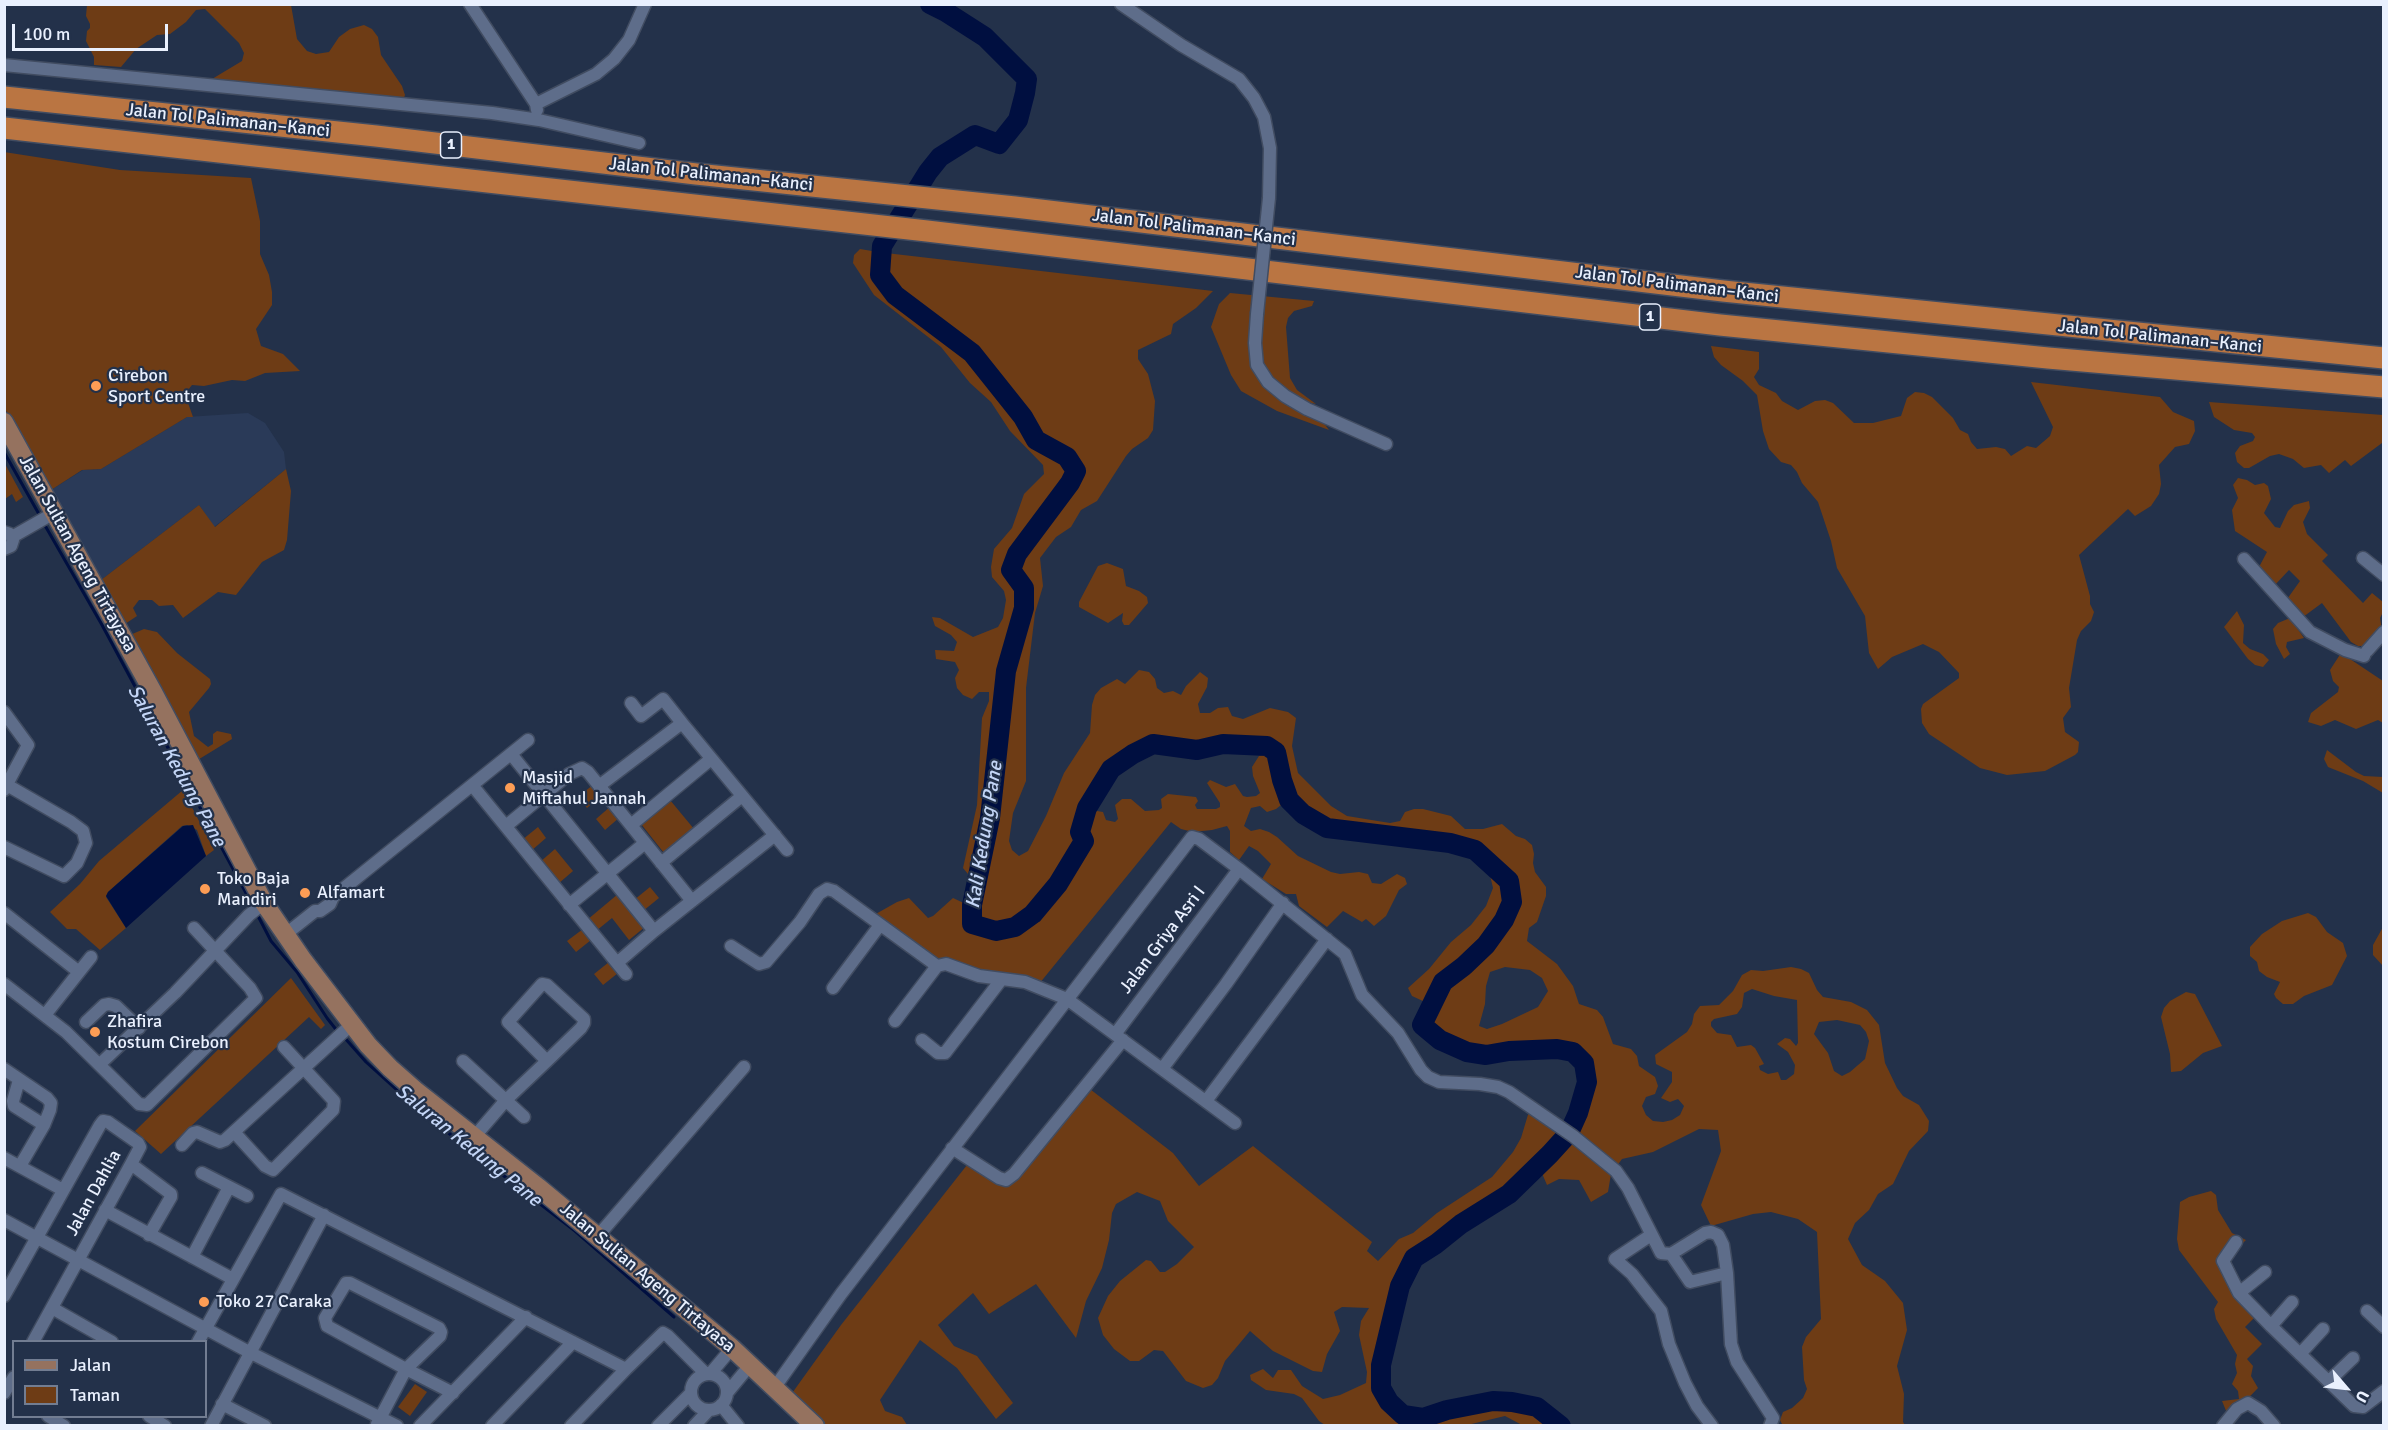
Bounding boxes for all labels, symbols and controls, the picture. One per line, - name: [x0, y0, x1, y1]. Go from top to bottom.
- scale bar: [15, 12, 171, 50]
- text: 100 m: [23, 23, 70, 45]
- street label: Jalan Tol Palimanan–Kanci: [125, 100, 331, 142]
- road number: 1: [440, 132, 462, 158]
- street label: Jalan Tol Palimanan–Kanci: [608, 154, 814, 196]
- street label: Jalan Tol Palimanan–Kanci: [1091, 205, 1297, 251]
- street label: Jalan Tol Palimanan–Kanci: [1574, 262, 1780, 308]
- road number: 1: [1640, 304, 1660, 330]
- street label: Jalan Tol Palimanan–Kanci: [2057, 316, 2263, 358]
- place label: Cirebon Sport Centre: [108, 365, 205, 407]
- marker: Cirebon Sport Centre: [89, 379, 103, 393]
- street label: Jalan Sultan Ageng Tirtayasa: [14, 452, 140, 656]
- water label: Saluran Kedung Pane: [122, 681, 230, 851]
- water label: Kali Kedung Pane: [962, 760, 1008, 910]
- place label: Masjid Miftahul Jannah: [522, 767, 646, 810]
- marker: Masjid Miftahul Jannah: [503, 781, 517, 795]
- place label: Toko Baja Mandiri: [217, 868, 290, 910]
- marker: Toko Baja Mandiri: [198, 882, 212, 896]
- place label: Alfamart: [317, 882, 385, 904]
- street label: Jalan Griya Asri I: [1115, 882, 1211, 998]
- marker: Alfamart: [298, 886, 312, 900]
- place label: Zhafira Kostum Cirebon: [107, 1011, 229, 1054]
- marker: Zhafira Kostum Cirebon: [88, 1025, 102, 1039]
- water label: Saluran Kedung Pane: [390, 1080, 546, 1212]
- street label: Jalan Dahlia: [62, 1146, 126, 1240]
- street label: Jalan Sultan Ageng Tirtayasa: [555, 1198, 739, 1358]
- place label: Toko 27 Caraka: [216, 1291, 332, 1313]
- marker: Toko 27 Caraka: [197, 1295, 211, 1309]
- legend: [12, 1340, 207, 1418]
- text: Jalan: [70, 1354, 111, 1376]
- north arrow: [2316, 1358, 2376, 1418]
- text: Taman: [70, 1384, 120, 1406]
- text: U: [2351, 1387, 2373, 1406]

